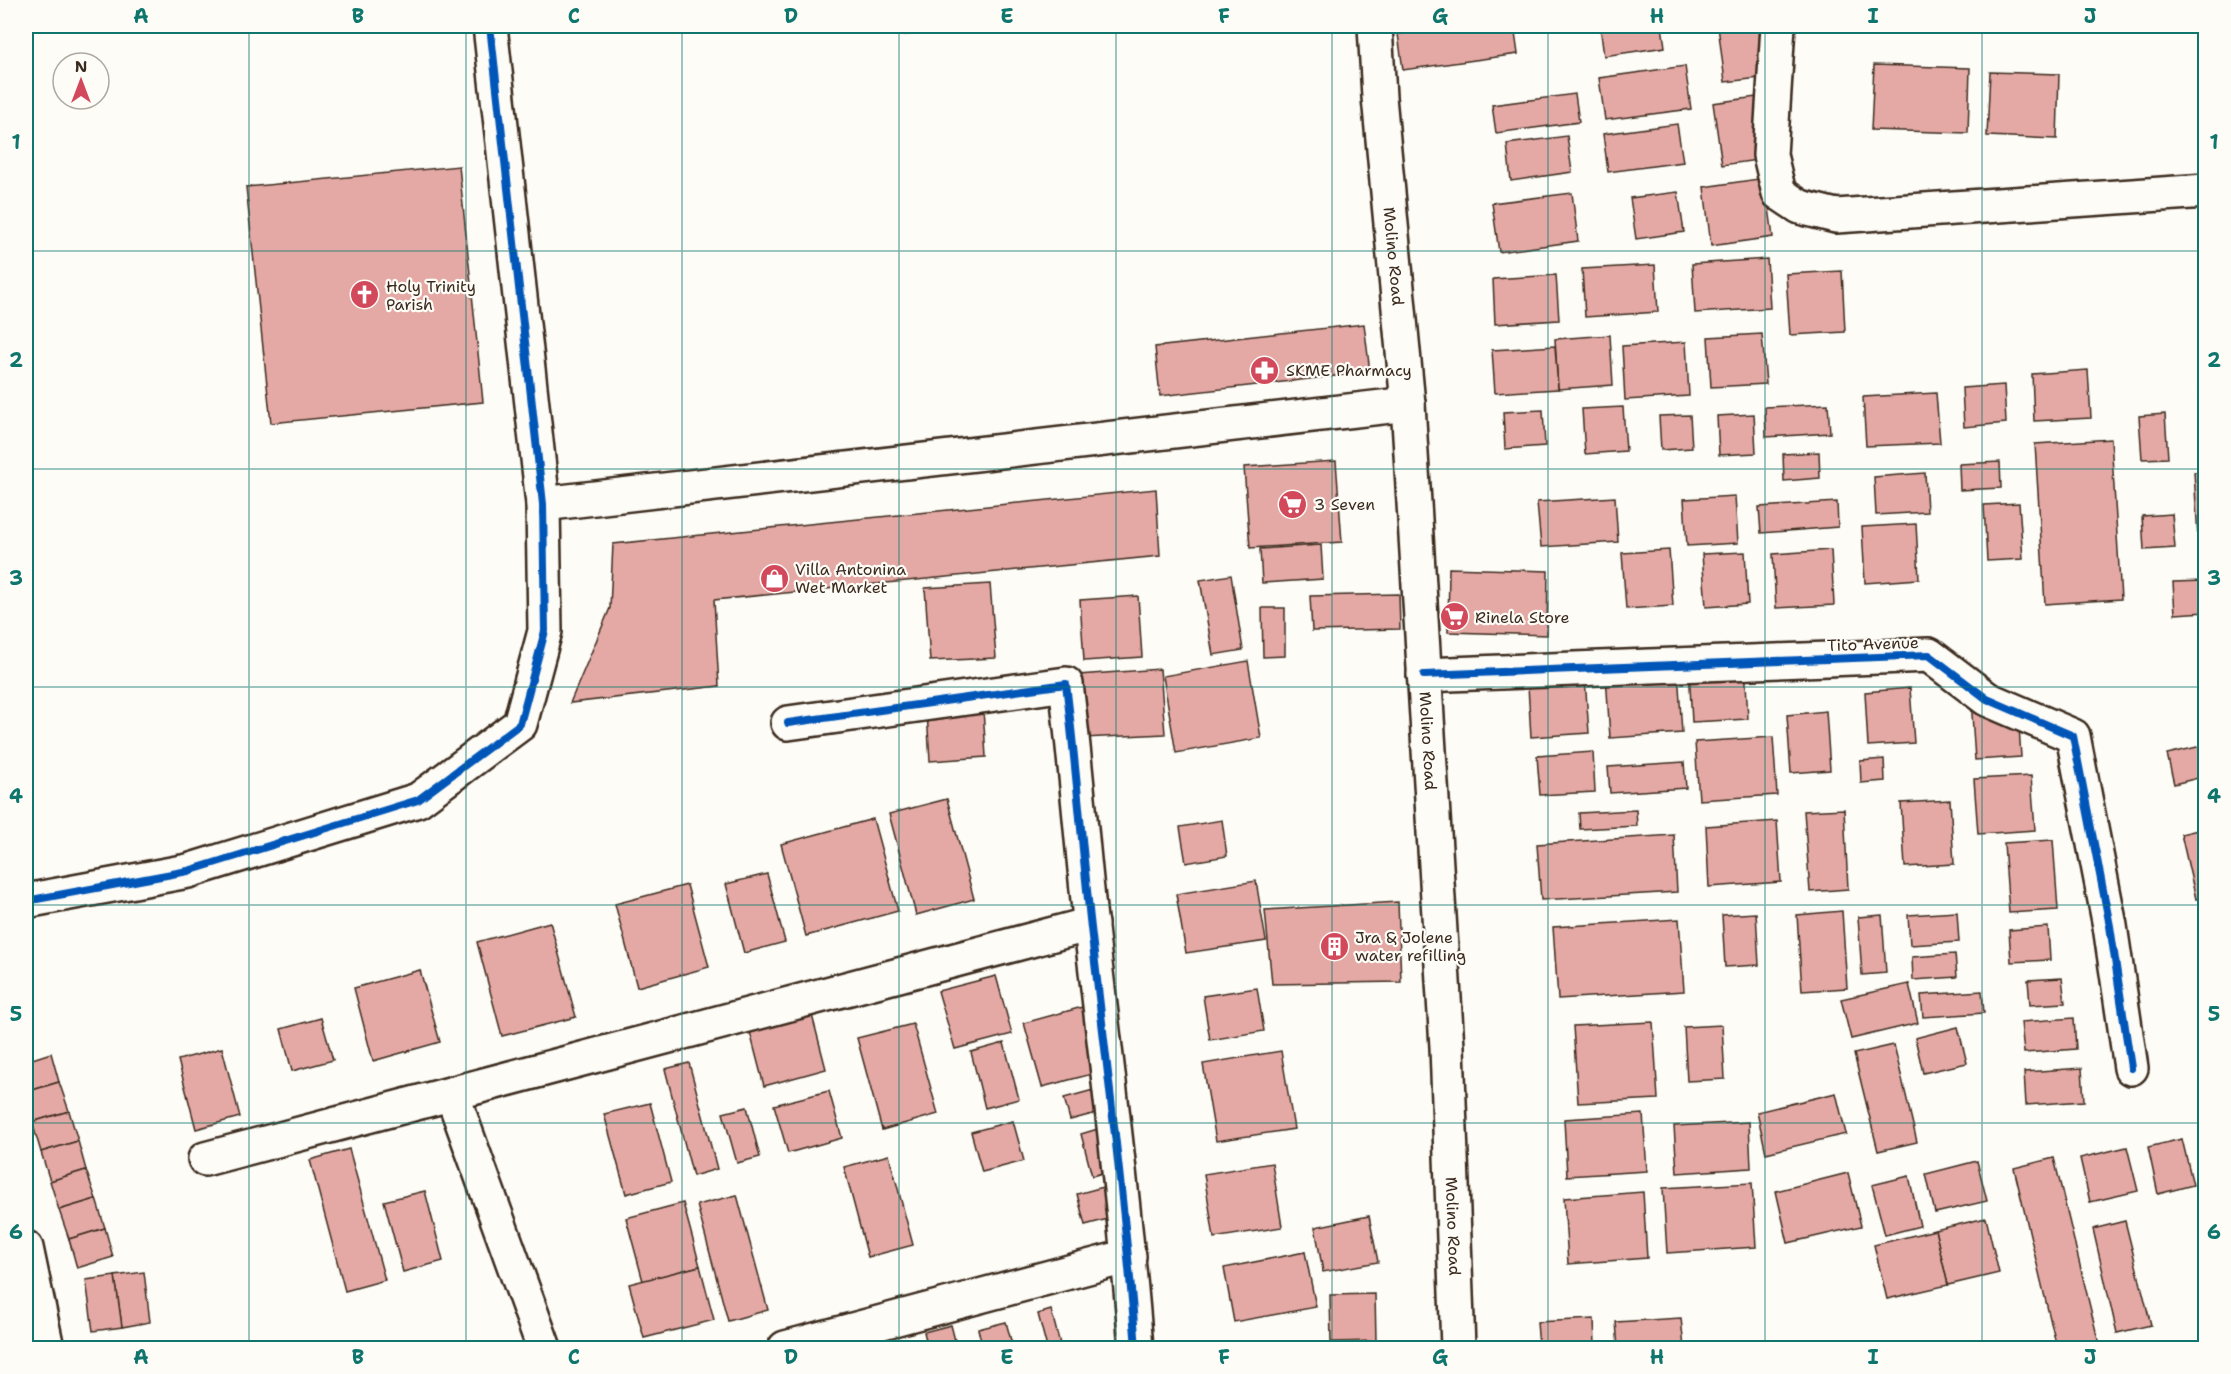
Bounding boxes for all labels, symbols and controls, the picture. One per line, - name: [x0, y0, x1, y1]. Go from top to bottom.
- text: A: [133, 3, 149, 29]
- text: B: [352, 3, 364, 29]
- text: C: [568, 3, 580, 29]
- text: D: [784, 3, 798, 29]
- text: E: [1000, 3, 1014, 29]
- text: F: [1218, 3, 1230, 29]
- text: G: [1432, 3, 1448, 29]
- text: H: [1650, 3, 1664, 29]
- text: I: [1867, 3, 1879, 29]
- text: J: [2084, 3, 2097, 29]
- north arrow: [51, 51, 111, 111]
- text: N: [75, 56, 87, 77]
- text: 1: [11, 129, 21, 155]
- text: 1: [2209, 129, 2219, 155]
- street label: Molino Road: [1379, 206, 1409, 306]
- place label: Holy Trinity Parish: [386, 276, 476, 315]
- church icon: Holy Trinity Parish: [349, 279, 381, 311]
- text: 2: [9, 347, 23, 373]
- text: 2: [2207, 347, 2221, 373]
- pharmacy icon: SKME Pharmacy: [1249, 354, 1281, 386]
- place label: SKME Pharmacy: [1286, 360, 1412, 381]
- supermarket icon: 3 Seven: [1277, 488, 1309, 520]
- place label: 3 Seven: [1314, 494, 1375, 515]
- place label: Villa Antonina Wet Market: [795, 559, 906, 598]
- shop icon: Villa Antonina Wet Market: [758, 562, 790, 594]
- text: 3: [9, 565, 23, 591]
- text: 3: [2207, 565, 2221, 591]
- supermarket icon: Rinela Store: [1438, 601, 1470, 633]
- place label: Rinela Store: [1475, 607, 1570, 628]
- street label: Tito Avenue: [1827, 632, 1919, 656]
- street label: Molino Road: [1415, 691, 1442, 791]
- text: 4: [9, 783, 23, 809]
- text: 4: [2207, 783, 2221, 809]
- place label: Jra & Jolene water refilling: [1355, 927, 1466, 966]
- building icon: Jra & Jolene water refilling: [1318, 930, 1350, 962]
- text: 5: [10, 1001, 22, 1027]
- text: 5: [2208, 1001, 2220, 1027]
- street label: Molino Road: [1441, 1176, 1466, 1276]
- text: 6: [9, 1219, 23, 1245]
- text: 6: [2207, 1219, 2221, 1245]
- text: A: [133, 1344, 149, 1370]
- text: B: [352, 1344, 364, 1370]
- text: C: [568, 1344, 580, 1370]
- text: D: [784, 1344, 798, 1370]
- text: E: [1000, 1344, 1014, 1370]
- text: F: [1218, 1344, 1230, 1370]
- text: G: [1432, 1344, 1448, 1370]
- text: H: [1650, 1344, 1664, 1370]
- text: I: [1867, 1344, 1879, 1370]
- text: J: [2084, 1344, 2097, 1370]

